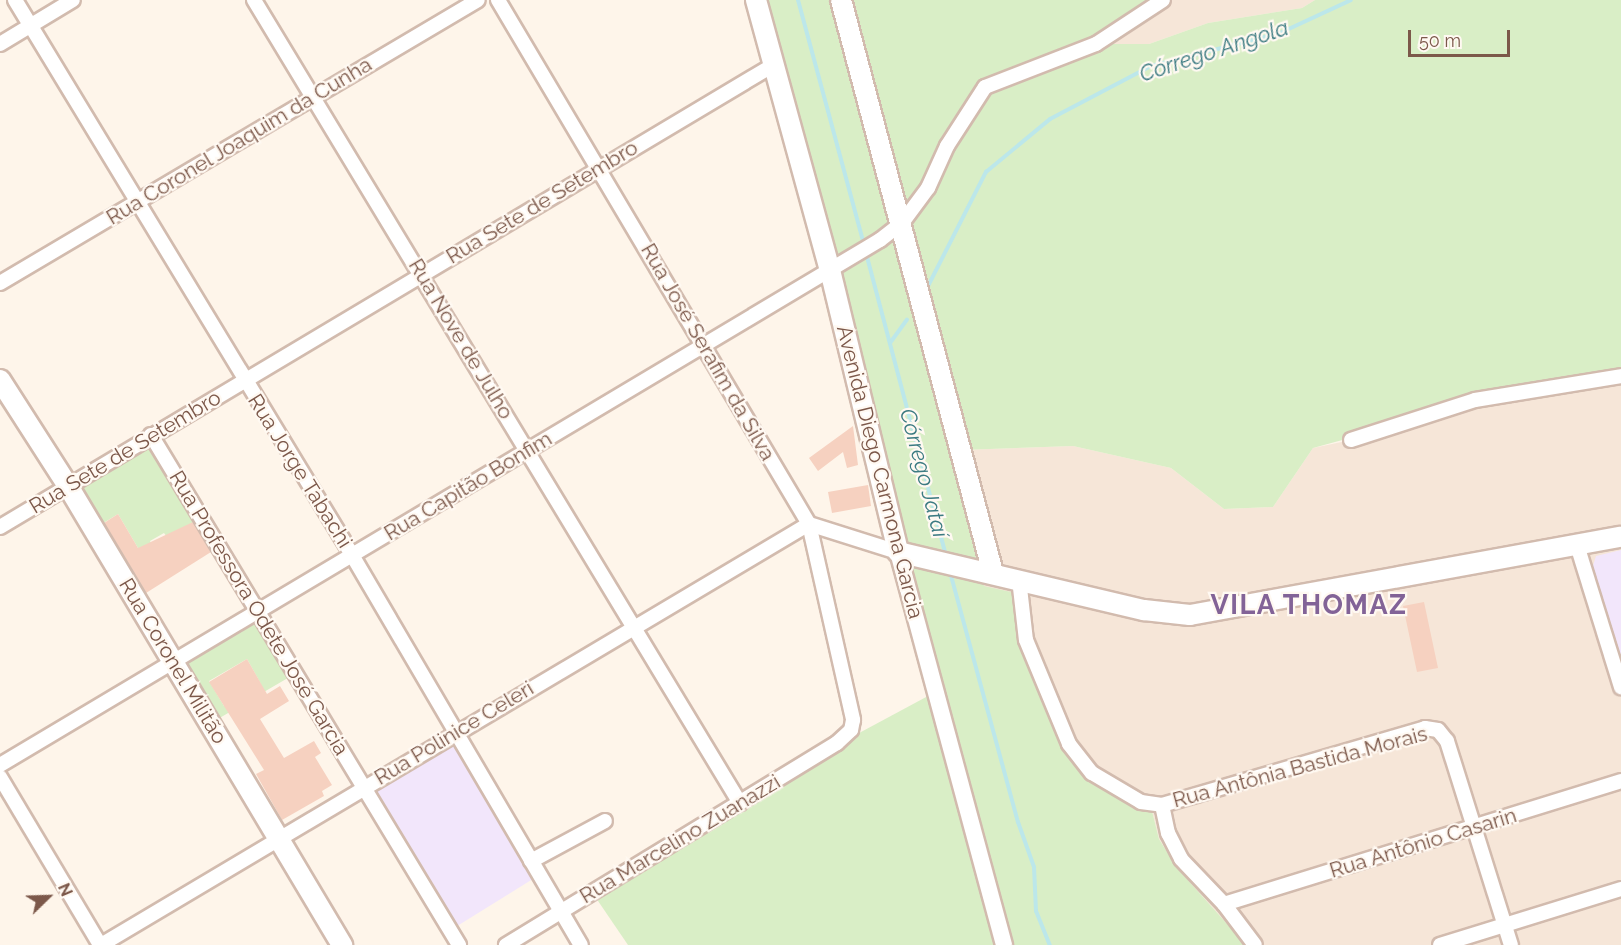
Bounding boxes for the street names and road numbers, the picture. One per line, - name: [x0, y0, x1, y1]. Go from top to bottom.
- street label: Rua Coronel Joaquim da Cunha: [101, 51, 377, 231]
- street label: Rua Sete de Setembro: [442, 135, 642, 269]
- street label: Rua José Serafim da Silva: [635, 239, 781, 465]
- street label: Rua Nove de Julho: [403, 254, 519, 424]
- street label: Avenida Diego Carmona Garcia: [831, 323, 929, 621]
- street label: Rua Sete de Setembro: [25, 385, 225, 519]
- street label: Rua Jorge Tabachi: [242, 389, 358, 553]
- street label: Rua Capitão Bonfim: [380, 426, 556, 546]
- street label: Rua Professora Odete José Garcia: [164, 466, 354, 760]
- street label: Rua Coronel Militão: [113, 573, 233, 749]
- street label: Rua Polinice Celeri: [370, 676, 538, 790]
- street label: Rua Antônia Bastida Morais: [1170, 721, 1430, 813]
- street label: Rua Marcelino Zuanazzi: [575, 769, 785, 909]
- street label: Rua Antônio Casarin: [1326, 802, 1520, 884]

